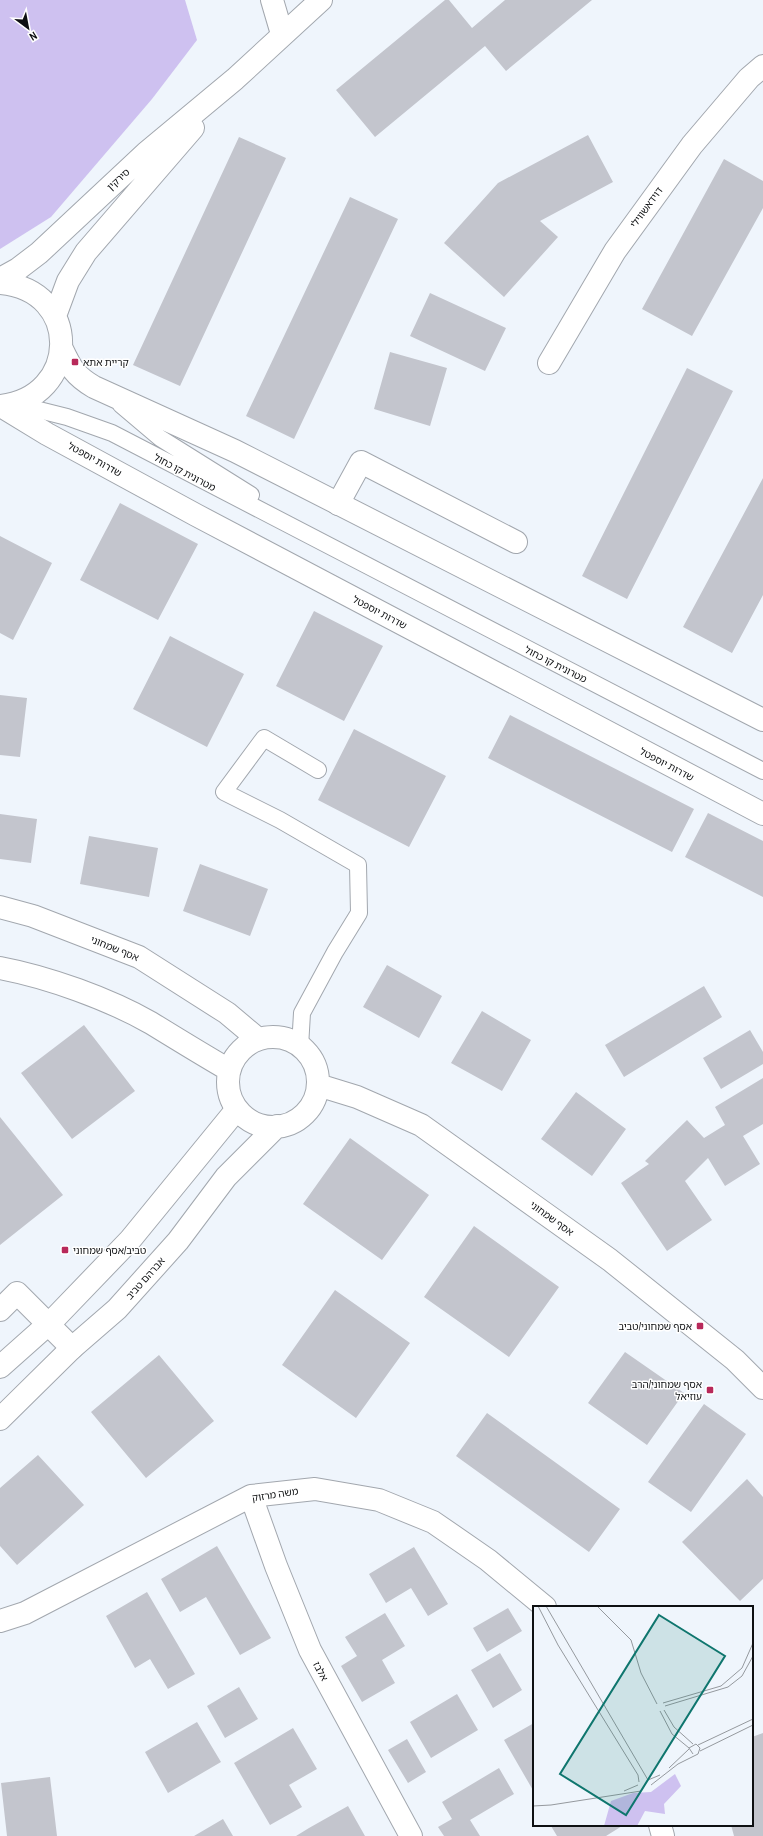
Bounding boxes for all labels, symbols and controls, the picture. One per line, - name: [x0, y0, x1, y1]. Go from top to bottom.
- north arrow: [8, 8, 48, 48]
- text: N: [27, 29, 40, 44]
- street label: סירקין: [104, 165, 133, 193]
- street label: דוידאשווילי: [627, 184, 666, 230]
- place label: קריית אתא: [83, 356, 129, 369]
- marker: קריית אתא: [70, 357, 80, 367]
- street label: שדרות יוספטל: [66, 439, 124, 480]
- street label: מטרונית קו כחול: [152, 451, 218, 494]
- street label: שדרות יוספטל: [350, 593, 409, 632]
- street label: מטרונית קו כחול: [522, 643, 589, 686]
- street label: שדרות יוספטל: [637, 745, 696, 784]
- street label: אסף שמחוני: [89, 933, 141, 964]
- street label: אסף שמחוני: [527, 1198, 576, 1239]
- place label: טביב/אסף שמחוני: [73, 1244, 146, 1257]
- marker: טביב/אסף שמחוני: [60, 1245, 70, 1255]
- street label: אברהם טביב: [123, 1254, 168, 1302]
- place label: אסף שמחוני/טביב: [619, 1320, 692, 1333]
- marker: אסף שמחוני/טביב: [695, 1321, 705, 1331]
- place label: אסף שמחוני/הרב עוזיאל: [632, 1378, 702, 1403]
- marker: אסף שמחוני/הרב עוזיאל: [705, 1385, 715, 1395]
- street label: משה מרזוק: [251, 1484, 300, 1505]
- inset map: [533, 1606, 753, 1826]
- street label: אלבז: [310, 1659, 331, 1683]

